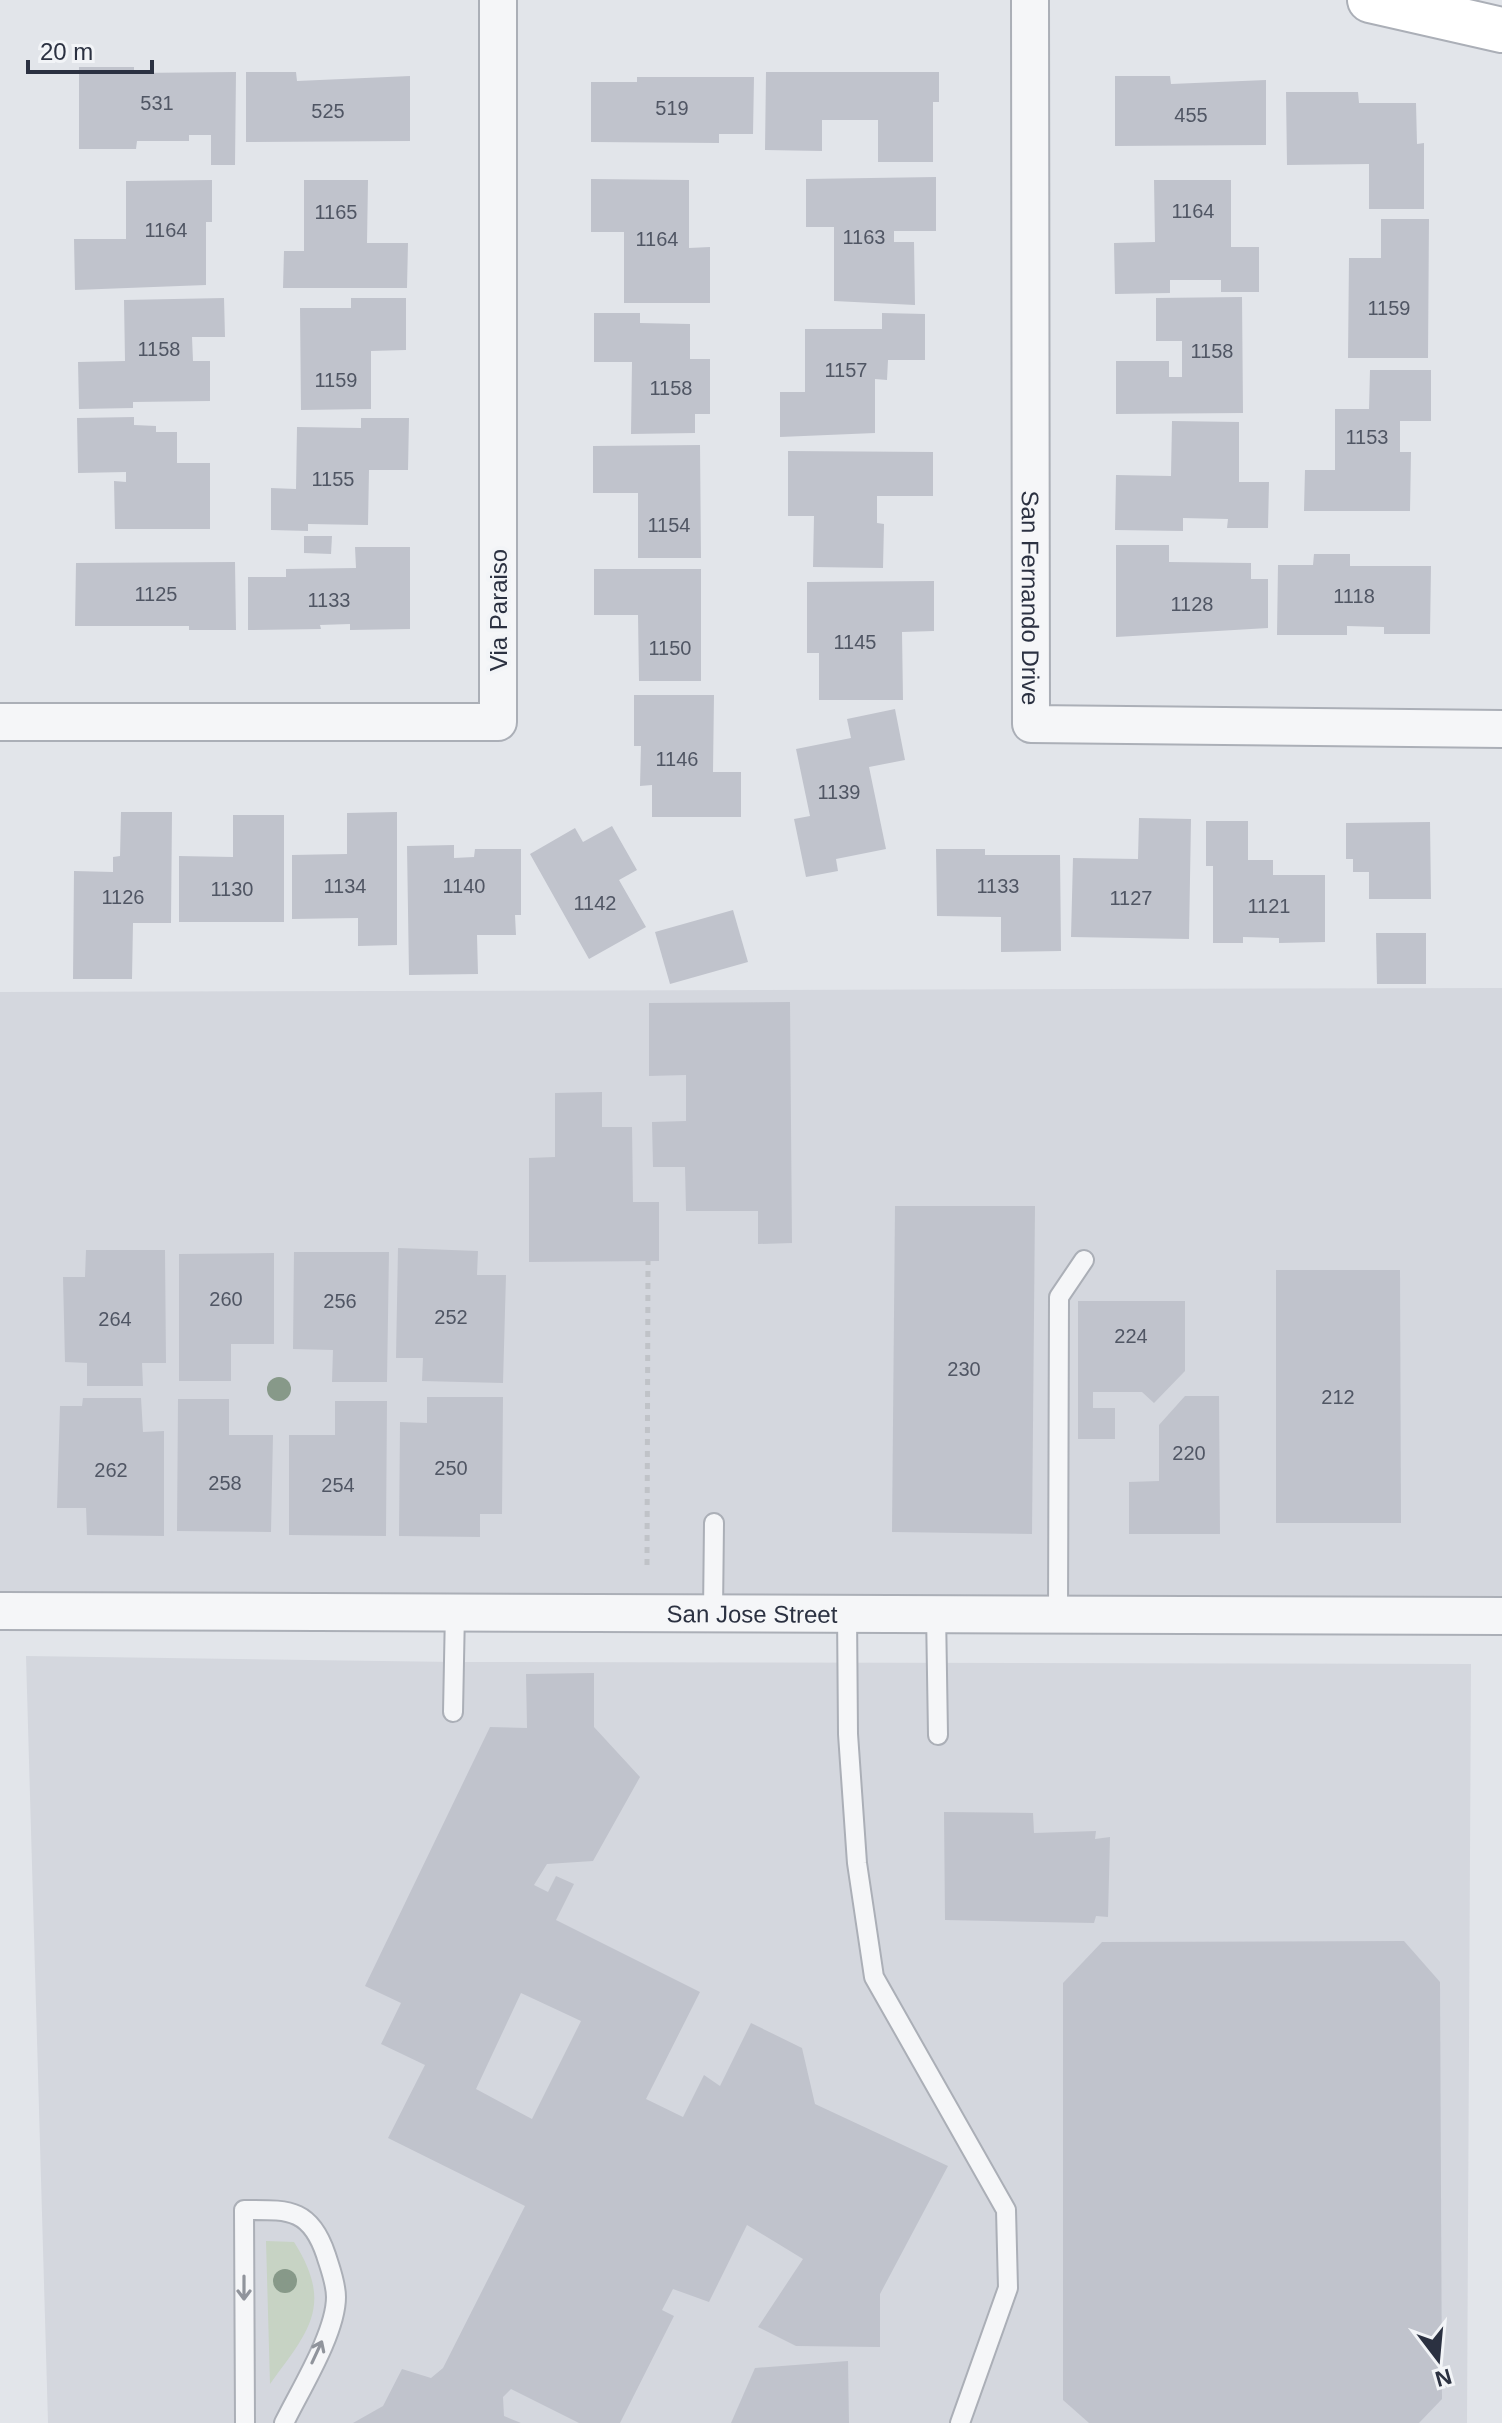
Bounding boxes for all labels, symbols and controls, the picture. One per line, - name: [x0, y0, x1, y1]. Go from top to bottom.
- scale bar: [28, 24, 152, 74]
- text: 20 m: [40, 38, 93, 65]
- house number: 531: [140, 92, 174, 114]
- house number: 519: [655, 97, 689, 119]
- house number: 525: [311, 100, 345, 122]
- house number: 455: [1174, 104, 1208, 126]
- house number: 1164: [1171, 200, 1215, 222]
- house number: 1165: [314, 201, 358, 223]
- house number: 1164: [144, 219, 188, 241]
- house number: 1163: [842, 226, 886, 248]
- house number: 1164: [635, 228, 679, 250]
- house number: 1159: [1367, 297, 1411, 319]
- house number: 1158: [137, 338, 181, 360]
- house number: 1158: [1190, 340, 1234, 362]
- house number: 1157: [824, 359, 868, 381]
- house number: 1159: [314, 369, 358, 391]
- house number: 1158: [649, 377, 693, 399]
- house number: 1153: [1345, 426, 1389, 448]
- house number: 1155: [311, 468, 355, 490]
- street label: San Fernando Drive: [1017, 491, 1044, 705]
- house number: 1154: [647, 514, 691, 536]
- street label: Via Paraiso: [485, 549, 512, 671]
- house number: 1125: [134, 583, 178, 605]
- house number: 1118: [1333, 585, 1375, 607]
- house number: 1133: [307, 589, 351, 611]
- house number: 1128: [1170, 593, 1214, 615]
- house number: 1145: [833, 631, 877, 653]
- house number: 1150: [648, 637, 692, 659]
- house number: 1146: [655, 748, 699, 770]
- house number: 1139: [817, 781, 861, 803]
- house number: 1134: [323, 875, 367, 897]
- house number: 1140: [442, 875, 486, 897]
- house number: 1133: [976, 875, 1020, 897]
- house number: 1130: [210, 878, 254, 900]
- house number: 1126: [101, 886, 145, 908]
- house number: 1127: [1109, 887, 1153, 909]
- house number: 1142: [573, 892, 617, 914]
- house number: 1121: [1247, 895, 1291, 917]
- house number: 260: [209, 1288, 243, 1310]
- house number: 256: [323, 1290, 357, 1312]
- house number: 252: [434, 1306, 468, 1328]
- house number: 264: [98, 1308, 132, 1330]
- house number: 224: [1114, 1325, 1148, 1347]
- house number: 230: [947, 1358, 981, 1380]
- house number: 212: [1321, 1386, 1355, 1408]
- house number: 220: [1172, 1442, 1206, 1464]
- house number: 250: [434, 1457, 468, 1479]
- house number: 262: [94, 1459, 128, 1481]
- house number: 258: [208, 1472, 242, 1494]
- house number: 254: [321, 1474, 355, 1496]
- street label: San Jose Street: [667, 1600, 838, 1627]
- one-way arrow: [236, 2274, 252, 2301]
- north arrow: [1398, 2319, 1478, 2399]
- one-way arrow: [310, 2341, 325, 2365]
- text: N: [1432, 2364, 1454, 2392]

